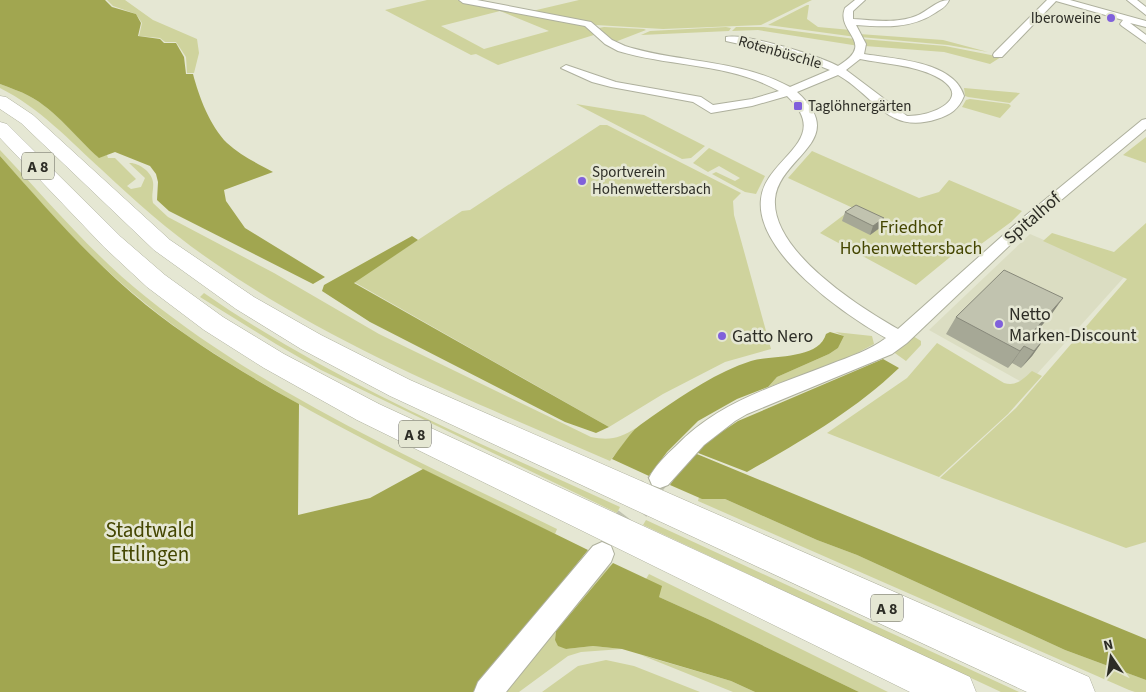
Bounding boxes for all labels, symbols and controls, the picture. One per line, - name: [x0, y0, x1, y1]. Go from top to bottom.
- place label: Iberoweine: [1031, 8, 1101, 29]
- marker: Iberoweine: [1105, 12, 1117, 24]
- street label: Rotenbüschle: [736, 31, 824, 74]
- place label: Taglöhnergärten: [808, 96, 911, 117]
- marker: Taglöhnergärten: [792, 100, 804, 112]
- road number: A 8: [22, 153, 54, 180]
- place label: Sportverein Hohenwettersbach: [592, 162, 711, 200]
- marker: Sportverein Hohenwettersbach: [576, 175, 588, 187]
- street label: Spitalhof: [998, 186, 1067, 250]
- park label: Friedhof Hohenwettersbach: [840, 215, 982, 261]
- place label: Netto Marken-Discount: [1009, 302, 1137, 348]
- marker: Netto Marken-Discount: [993, 318, 1005, 330]
- place label: Gatto Nero: [732, 324, 813, 349]
- marker: Gatto Nero: [716, 330, 728, 342]
- road number: A 8: [399, 420, 431, 448]
- park label: Stadtwald Ettlingen: [105, 515, 195, 569]
- road number: A 8: [871, 594, 903, 622]
- north arrow: [1086, 632, 1136, 682]
- text: N: [1102, 635, 1115, 656]

